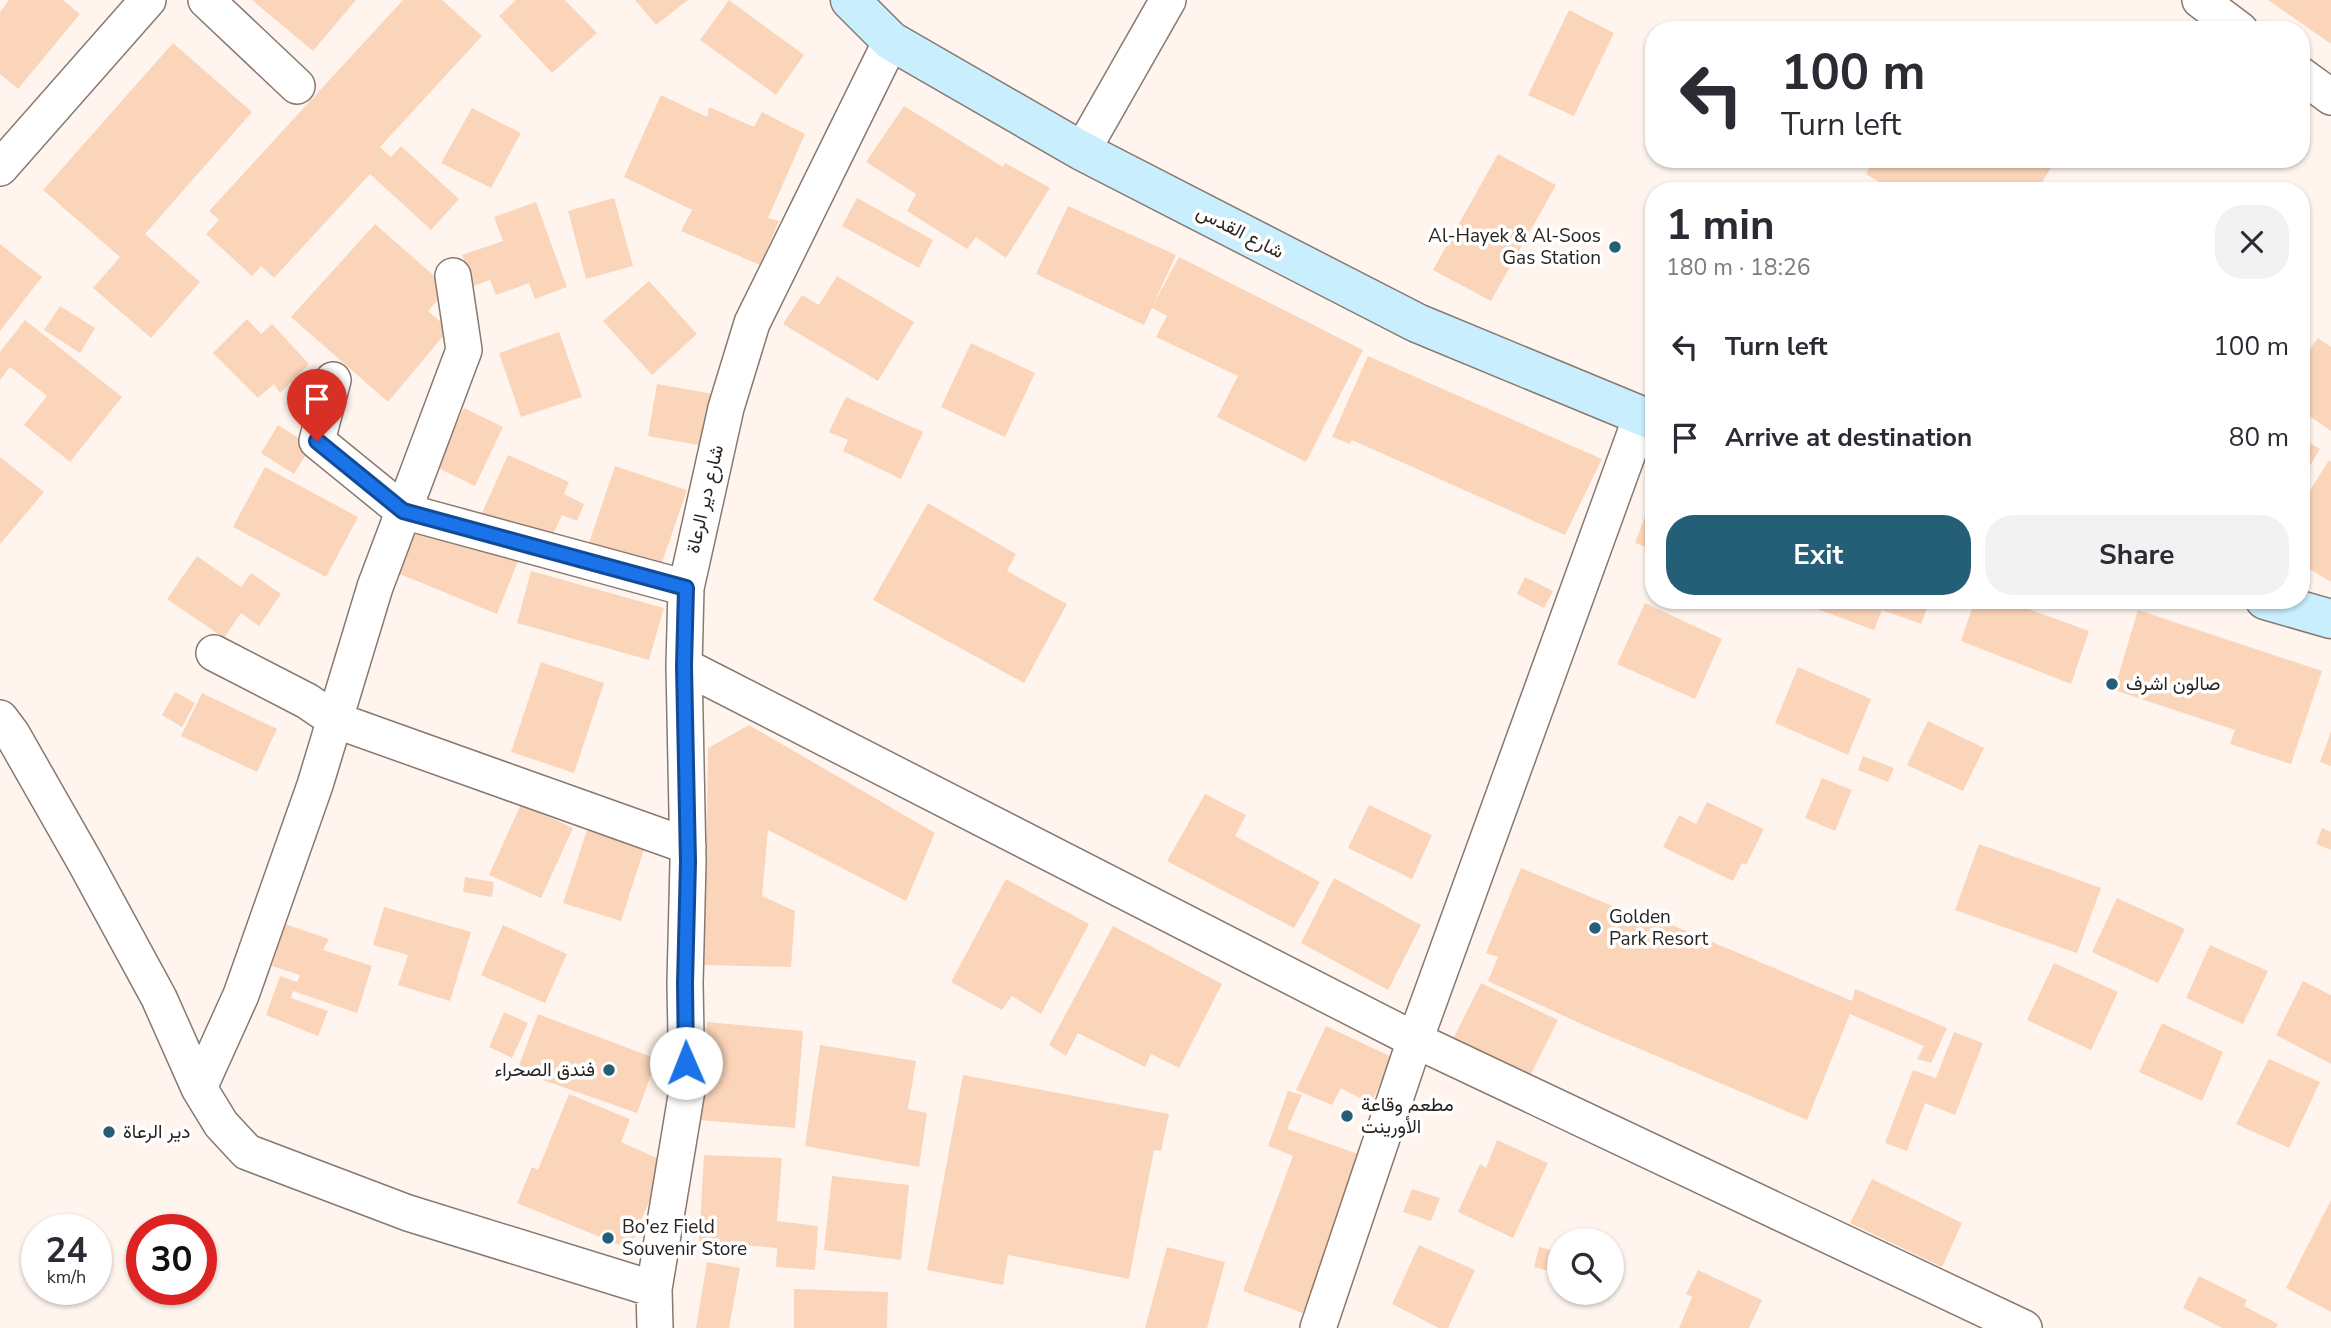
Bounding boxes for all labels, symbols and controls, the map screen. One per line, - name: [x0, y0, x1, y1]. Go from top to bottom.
- text: 100 m: [1781, 39, 1925, 106]
- icon: left: [1666, 49, 1757, 140]
- text: Turn left: [1781, 103, 1901, 146]
- text: 1 min: [1666, 197, 1775, 254]
- street label: شارع القدس: [1192, 199, 1288, 265]
- button: close: [2215, 205, 2289, 279]
- place label: Al-Hayek & Al-Soos Gas Station: [1428, 223, 1601, 271]
- marker: Al-Hayek & Al-Soos Gas Station: [1607, 239, 1623, 255]
- text: 180 m · 18:26: [1666, 252, 1811, 283]
- icon: left: [1666, 328, 1704, 366]
- text: Turn left: [1725, 329, 1828, 364]
- text: 100 m: [2213, 329, 2289, 364]
- pin: [287, 369, 347, 441]
- icon: arrive: [298, 380, 336, 418]
- icon: arrive: [1666, 419, 1704, 457]
- text: Arrive at destination: [1725, 420, 1972, 455]
- text: 80 m: [2229, 420, 2289, 455]
- street label: شارع دير الرعاة: [680, 442, 730, 556]
- button: Exit: [1666, 515, 1971, 595]
- button: Share: [1985, 515, 2289, 595]
- place label: صالون اشرف: [2126, 671, 2220, 697]
- marker: صالون اشرف: [2104, 676, 2120, 692]
- place label: Golden Park Resort: [1609, 904, 1708, 952]
- marker: Golden Park Resort: [1587, 920, 1603, 936]
- position arrow: [649, 1026, 723, 1100]
- place label: فندق الصحراء: [494, 1057, 595, 1083]
- marker: فندق الصحراء: [601, 1062, 617, 1078]
- place label: مطعم وقاعة الأورينت: [1361, 1092, 1454, 1140]
- marker: مطعم وقاعة الأورينت: [1339, 1108, 1355, 1124]
- place label: دير الرعاة: [123, 1119, 190, 1145]
- marker: دير الرعاة: [101, 1124, 117, 1140]
- speed limit sign: 30: [126, 1214, 217, 1305]
- place label: Bo'ez Field Souvenir Store: [622, 1214, 747, 1262]
- text: 24: [45, 1227, 88, 1274]
- map controls: [1547, 1228, 1624, 1305]
- button: search: [1547, 1228, 1624, 1305]
- marker: Bo'ez Field Souvenir Store: [600, 1230, 616, 1246]
- text: km/h: [47, 1265, 86, 1289]

